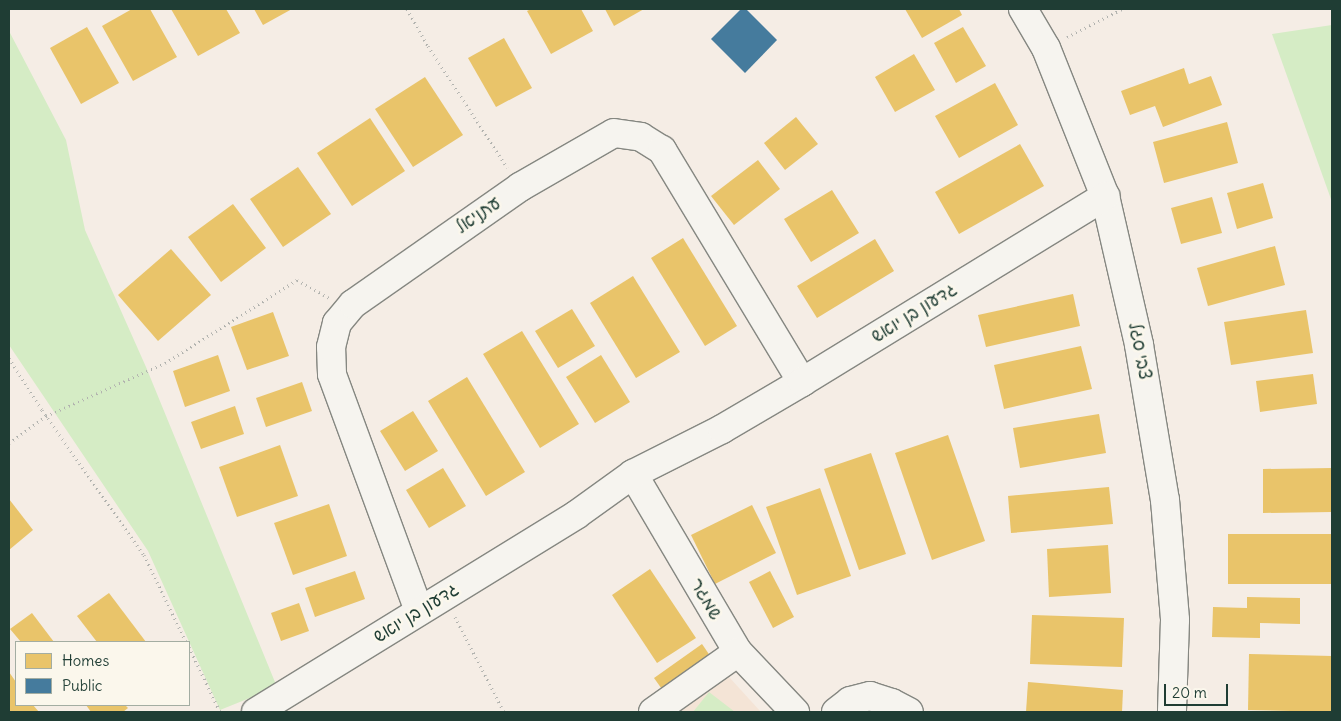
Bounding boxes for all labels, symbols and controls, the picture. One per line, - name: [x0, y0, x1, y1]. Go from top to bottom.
- street label: עתניאל: [452, 192, 504, 238]
- street label: גדעון בן יואש: [868, 278, 960, 348]
- street label: צבי סגל: [1124, 321, 1156, 381]
- street label: שמגר: [686, 574, 726, 624]
- street label: גדעון בן יואש: [370, 578, 462, 648]
- legend: [15, 641, 190, 706]
- text: Homes: [62, 651, 109, 670]
- scale bar: [1166, 674, 1230, 706]
- text: Public: [62, 676, 102, 695]
- text: 20 m: [1172, 683, 1207, 702]

